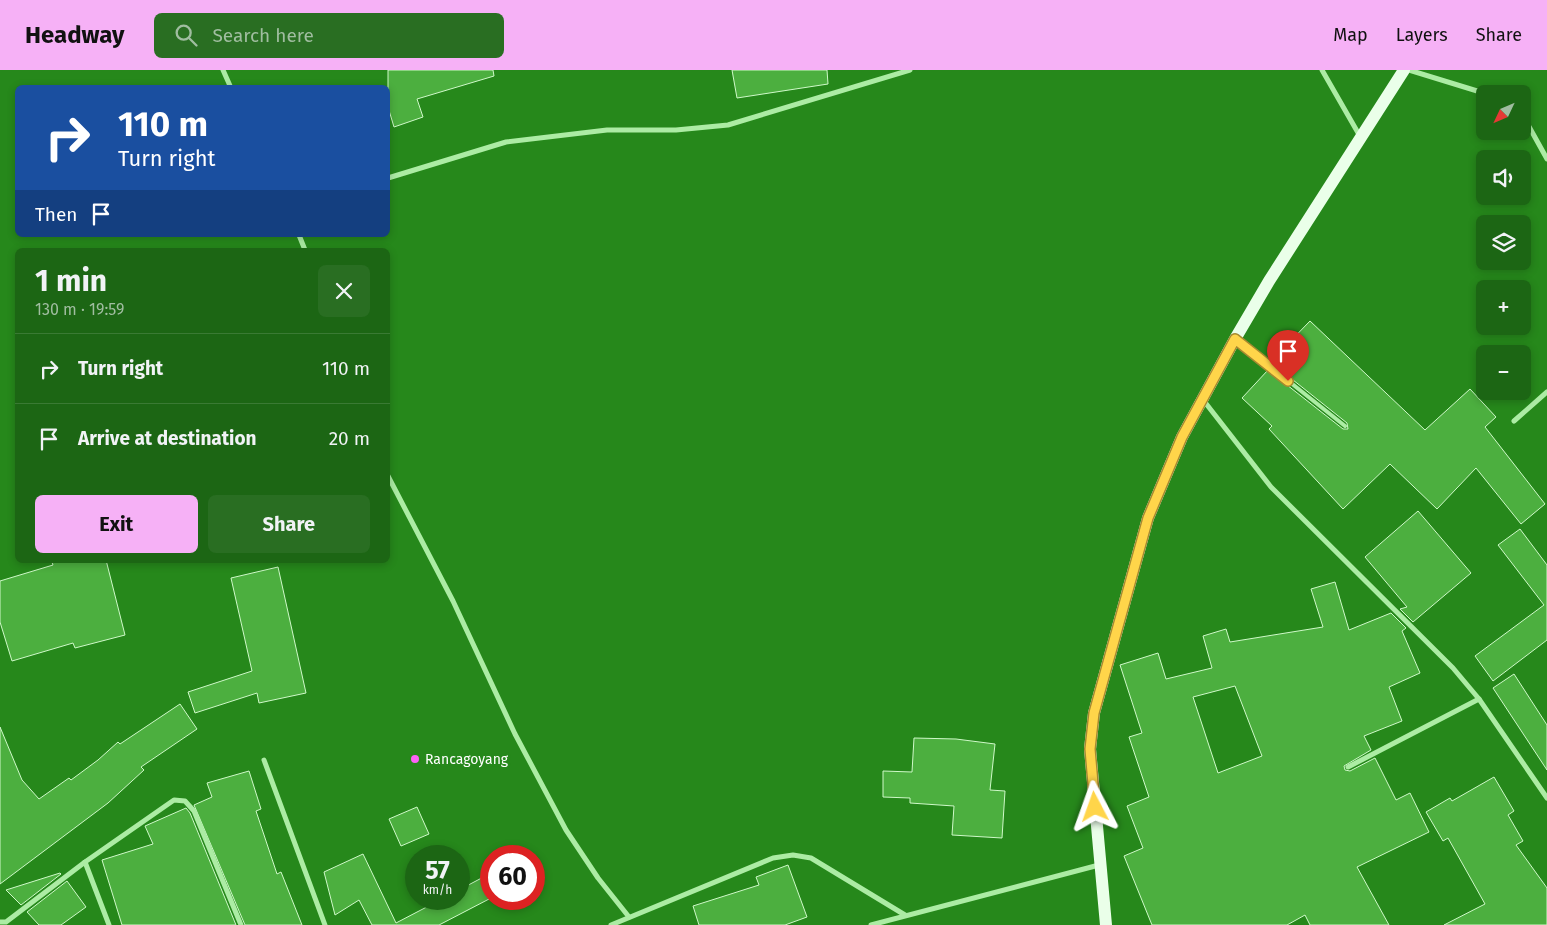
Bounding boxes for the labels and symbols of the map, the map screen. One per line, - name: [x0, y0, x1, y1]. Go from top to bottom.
- north arrow: [1476, 85, 1531, 140]
- pin: [1267, 330, 1309, 381]
- place label: Rancagoyang: [425, 751, 509, 768]
- marker: Rancagoyang: [409, 753, 421, 765]
- position arrow: [1068, 780, 1120, 832]
- speed limit sign: 60: [480, 845, 545, 910]

